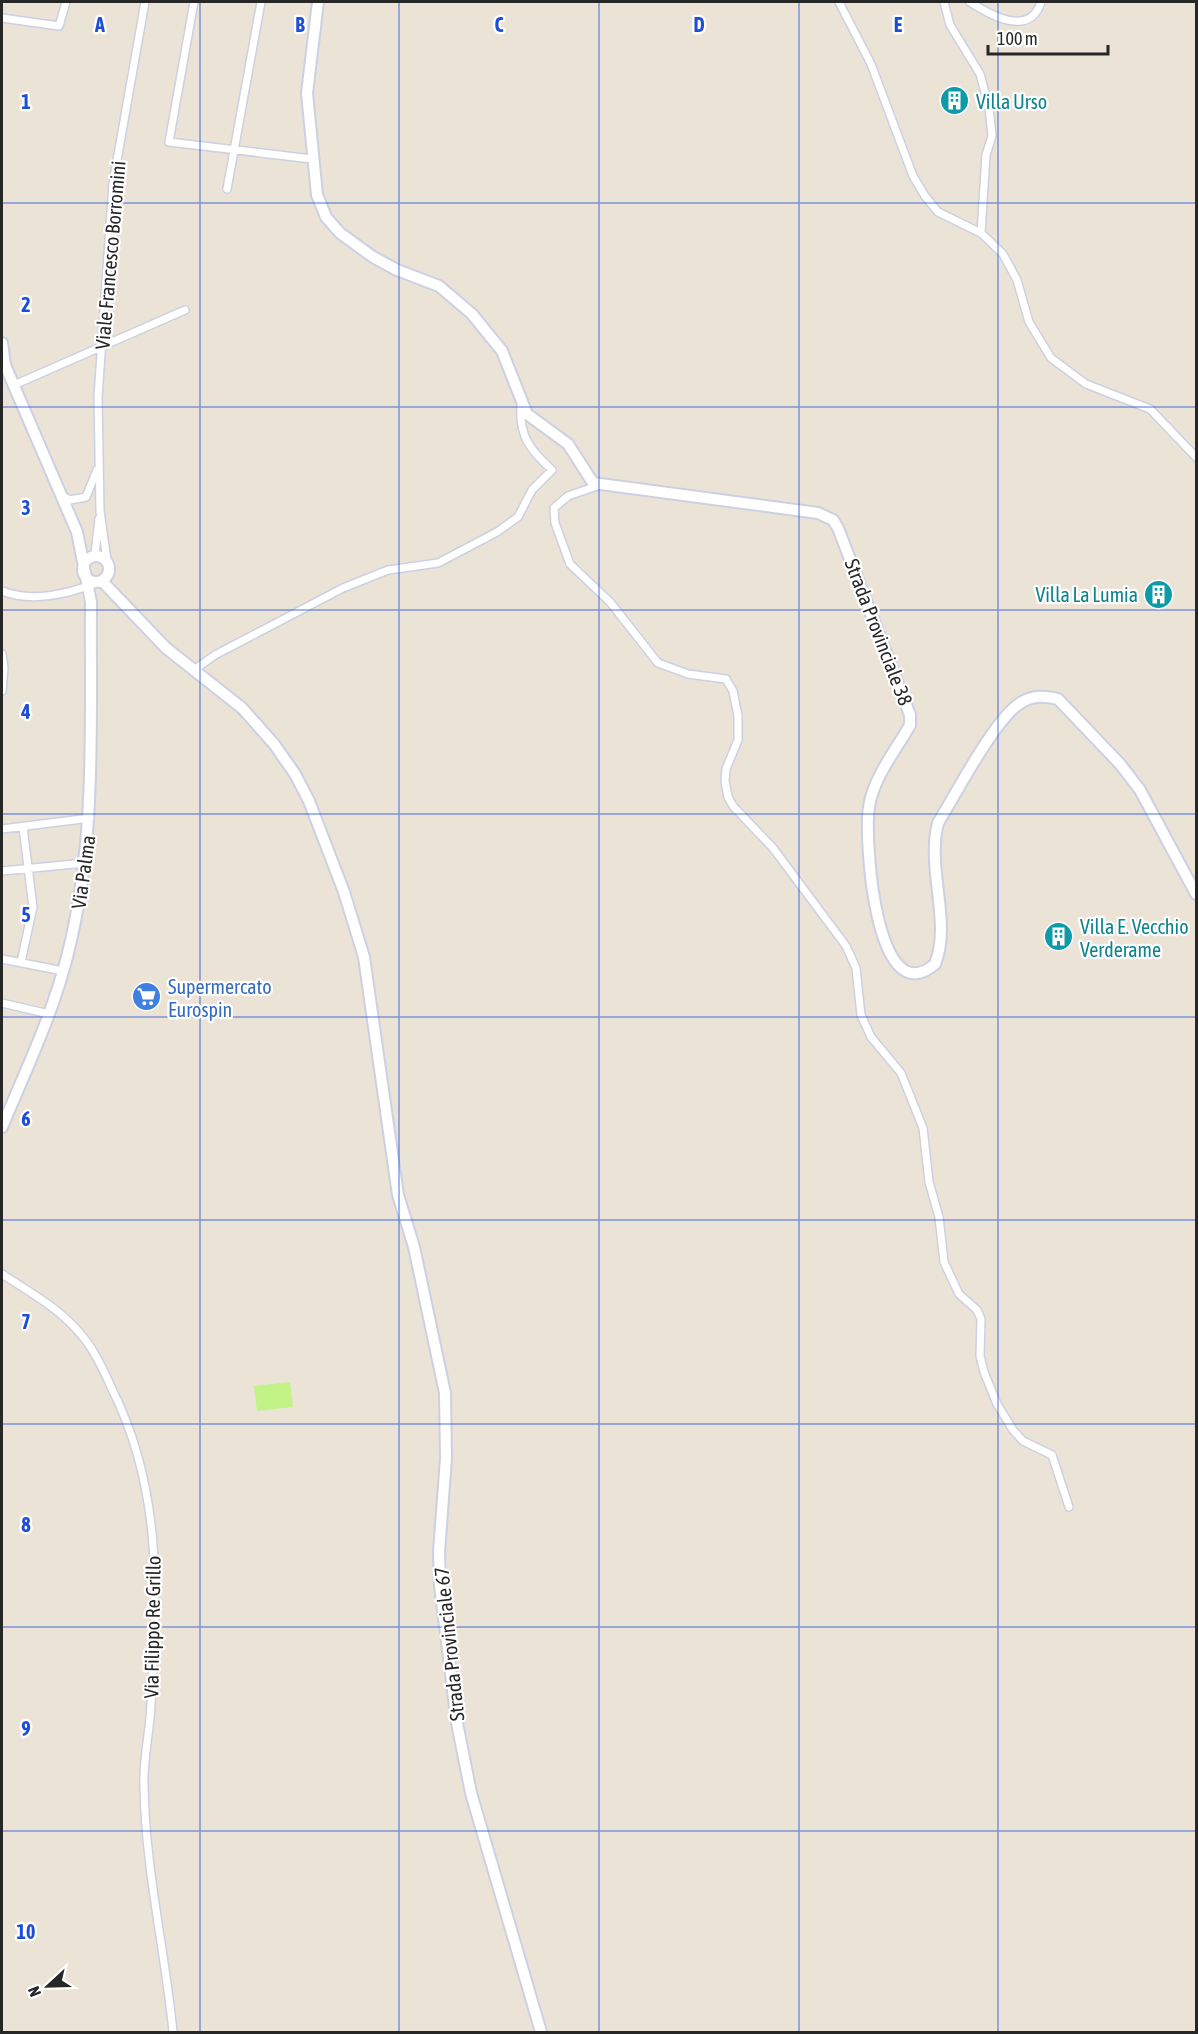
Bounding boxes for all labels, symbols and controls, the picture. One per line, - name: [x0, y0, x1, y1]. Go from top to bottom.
- text: A: [94, 13, 105, 36]
- text: B: [295, 13, 305, 36]
- text: C: [495, 13, 504, 36]
- text: D: [693, 13, 705, 36]
- text: E: [894, 13, 903, 36]
- scale bar: [988, 18, 1108, 56]
- text: 100 m: [997, 28, 1038, 49]
- building icon: Villa Urso: [939, 85, 971, 117]
- text: 1: [21, 90, 31, 113]
- place label: Villa Urso: [976, 90, 1047, 113]
- street label: Viale Francesco Borromini: [90, 160, 130, 350]
- text: 2: [21, 293, 31, 316]
- text: 3: [21, 496, 31, 519]
- street label: Strada Provinciale 38: [840, 556, 918, 708]
- building icon: Villa La Lumia: [1143, 578, 1175, 610]
- place label: Villa La Lumia: [1035, 583, 1138, 606]
- text: 4: [20, 700, 31, 723]
- street label: Via Palma: [66, 834, 100, 910]
- text: 5: [21, 903, 31, 926]
- place label: Villa E. Vecchio Verderame: [1080, 915, 1189, 961]
- building icon: Villa E. Vecchio Verderame: [1043, 921, 1075, 953]
- place label: Supermercato Eurospin: [168, 975, 272, 1021]
- supermarket icon: Supermercato Eurospin: [131, 981, 163, 1013]
- text: 6: [21, 1107, 31, 1130]
- text: 7: [21, 1310, 31, 1333]
- text: 8: [21, 1513, 31, 1536]
- street label: Via Filippo Re Grillo: [139, 1555, 165, 1699]
- street label: Strada Provinciale 67: [429, 1566, 469, 1722]
- text: 9: [21, 1717, 31, 1740]
- text: 10: [17, 1920, 35, 1943]
- north arrow: [18, 1956, 78, 2016]
- text: N: [24, 1984, 44, 1999]

